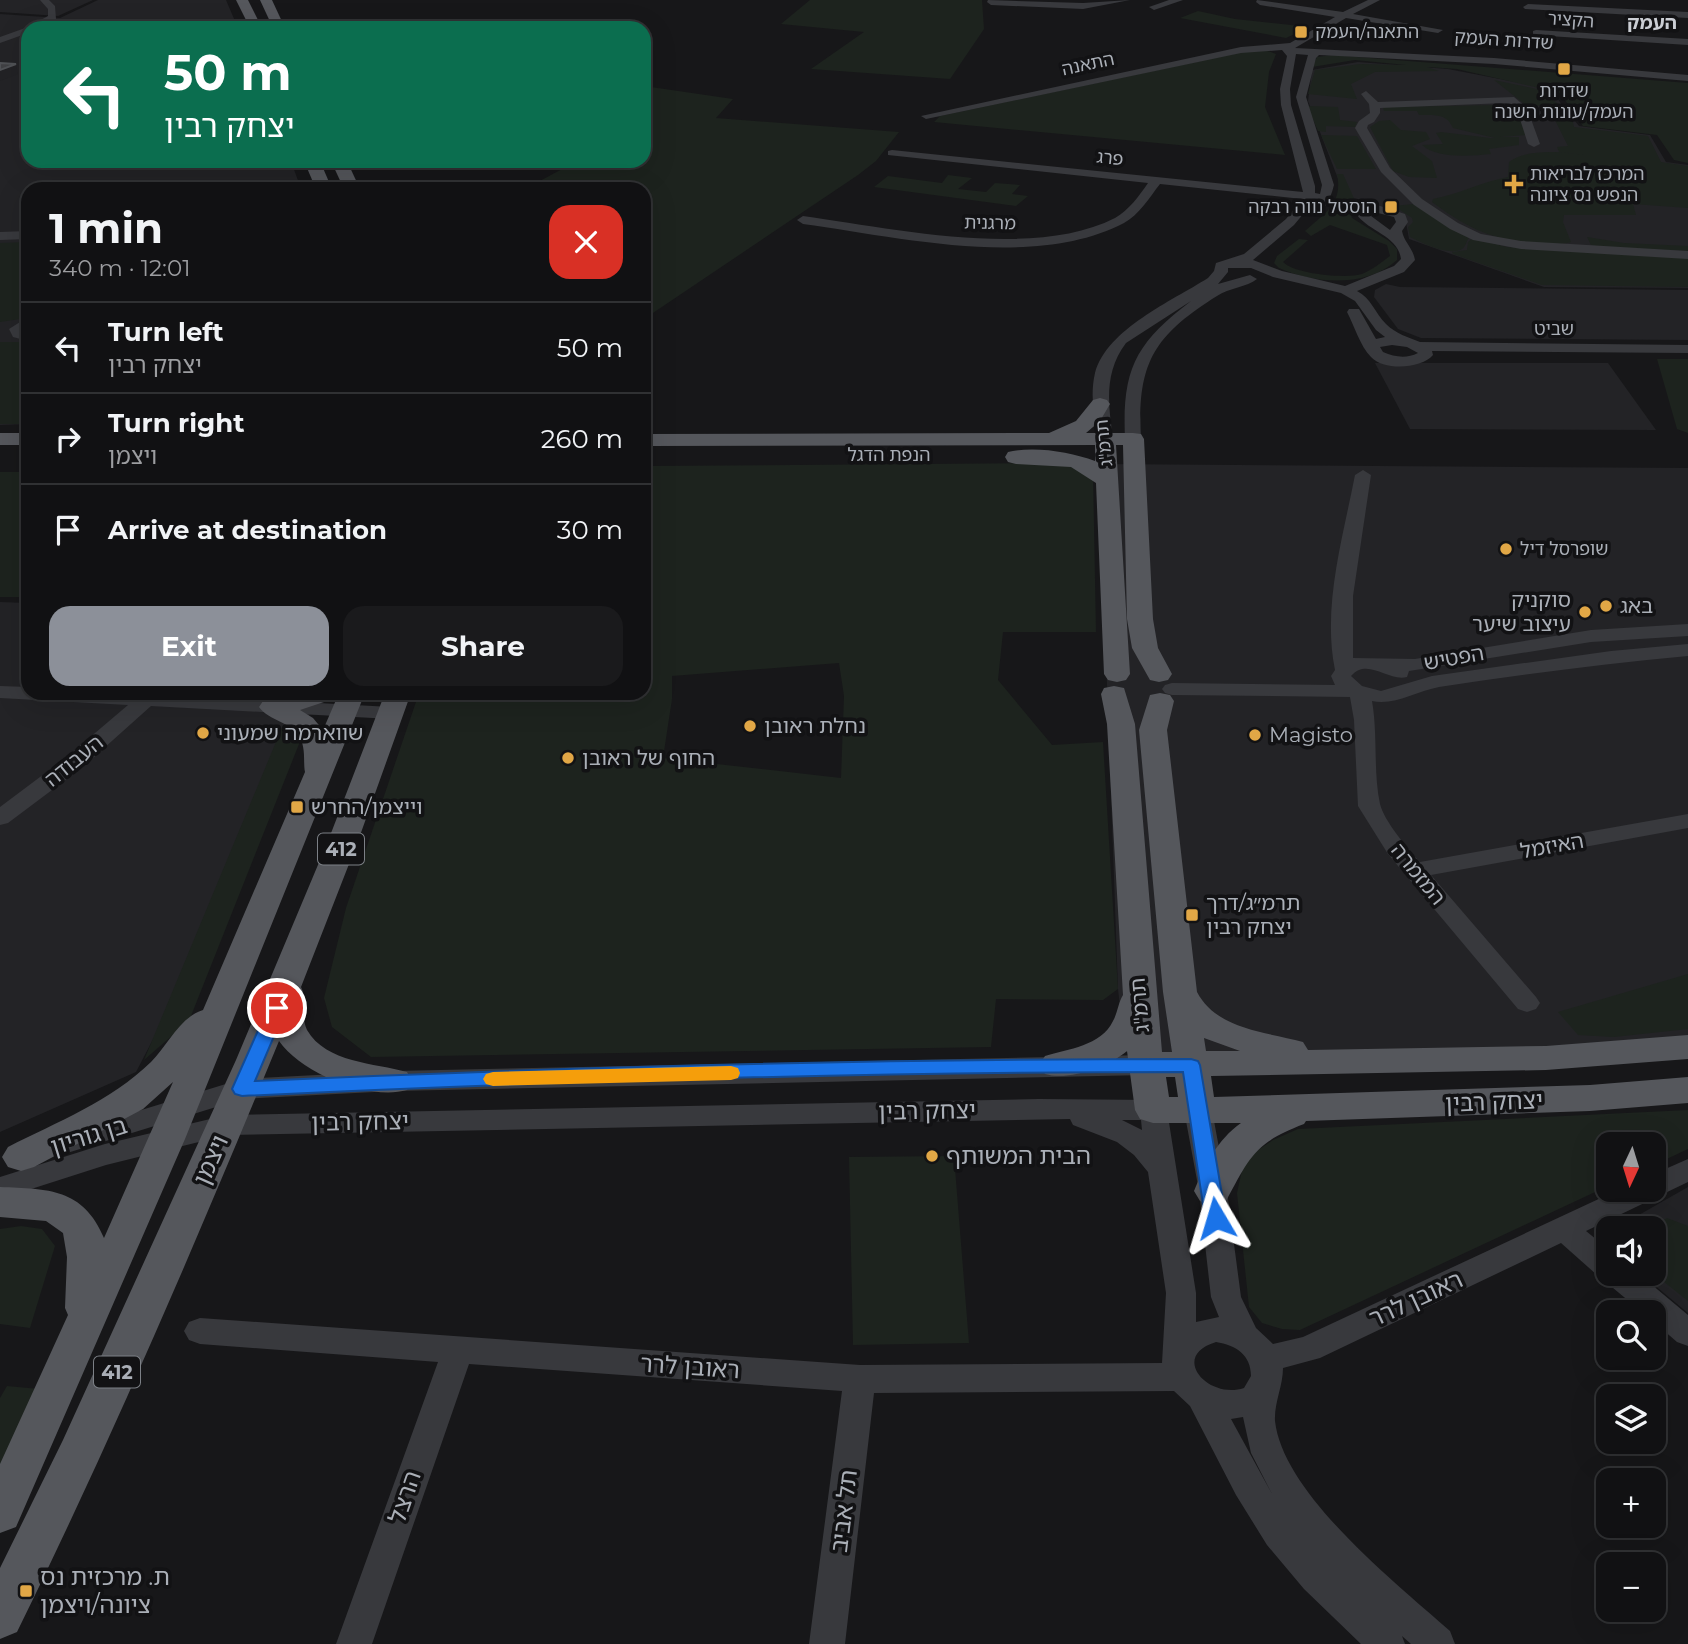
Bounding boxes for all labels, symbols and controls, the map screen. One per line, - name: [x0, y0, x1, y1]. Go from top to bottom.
- street label: הקציר: [1547, 7, 1595, 33]
- district label: העמק: [1627, 11, 1677, 34]
- place label: התאנה/העמק: [1315, 21, 1419, 43]
- marker: התאנה/העמק: [1293, 24, 1309, 40]
- street label: שדרות העמק: [1454, 26, 1554, 54]
- text: 50 m: [164, 43, 292, 102]
- street label: התאנה: [1060, 48, 1116, 80]
- icon: left: [49, 49, 140, 140]
- marker: שדרות העמק/עונות השנה: [1556, 61, 1572, 77]
- place label: שדרות העמק/עונות השנה: [1494, 80, 1634, 123]
- text: יצחק רבין: [164, 106, 295, 145]
- street label: פרג: [1095, 146, 1125, 170]
- place label: המרכז לבריאות הנפש נס ציונה: [1530, 163, 1645, 206]
- marker: המרכז לבריאות הנפש נס ציונה: [1504, 174, 1524, 194]
- place label: הוסטל נווה רבקה: [1248, 196, 1377, 218]
- marker: הוסטל נווה רבקה: [1383, 199, 1399, 215]
- text: 1 min: [49, 202, 163, 254]
- button: close: [549, 205, 623, 279]
- street label: מרגנית: [964, 212, 1016, 234]
- text: 340 m · 12:01: [49, 254, 190, 282]
- text: Turn left: [108, 316, 224, 348]
- street label: שביט: [1534, 318, 1574, 340]
- icon: left: [49, 329, 87, 367]
- text: 50 m: [557, 332, 623, 364]
- text: יצחק רבין: [108, 351, 202, 379]
- text: Turn right: [108, 407, 244, 439]
- street label: תרמ"ג: [1091, 419, 1117, 467]
- icon: right: [49, 420, 87, 458]
- text: 260 m: [541, 423, 623, 455]
- text: ויצמן: [108, 442, 157, 470]
- street label: הנפת הדגל: [848, 444, 930, 466]
- icon: arrive: [49, 511, 87, 549]
- text: Arrive at destination: [108, 514, 387, 546]
- text: 30 m: [557, 514, 623, 546]
- place label: שופרסל דיל: [1520, 538, 1608, 560]
- marker: שופרסל דיל: [1498, 541, 1514, 557]
- place label: סוקניק עיצוב שיער: [1472, 587, 1571, 636]
- place label: באג: [1620, 593, 1653, 618]
- marker: באג: [1598, 598, 1614, 614]
- marker: סוקניק עיצוב שיער: [1577, 604, 1593, 620]
- button: Exit: [49, 606, 329, 686]
- button: Share: [343, 606, 623, 686]
- street label: הפטיש: [1422, 640, 1486, 675]
- place label: נחלת ראובן: [764, 713, 866, 738]
- marker: נחלת ראובן: [742, 718, 758, 734]
- place label: שווארמה שמעוני: [217, 720, 363, 745]
- place label: Magisto: [1269, 722, 1353, 747]
- marker: שווארמה שמעוני: [195, 725, 211, 741]
- marker: Magisto: [1247, 727, 1263, 743]
- street label: העבודה: [39, 729, 108, 792]
- place label: החוף של ראובן: [582, 745, 715, 770]
- marker: החוף של ראובן: [560, 750, 576, 766]
- place label: וייצמן/החרש: [311, 794, 423, 819]
- marker: וייצמן/החרש: [289, 799, 305, 815]
- street label: האיזמל: [1518, 828, 1586, 863]
- road number: 412: [318, 834, 364, 864]
- street label: המזמרה: [1386, 838, 1451, 910]
- place label: תרמ״ג/דרך יצחק רבין: [1206, 890, 1300, 939]
- marker: תרמ״ג/דרך יצחק רבין: [1184, 907, 1200, 923]
- street label: תרמ"ג: [1125, 977, 1154, 1033]
- pin: [247, 978, 307, 1038]
- icon: arrive: [258, 989, 296, 1027]
- street label: יצחק רבין: [1445, 1085, 1543, 1118]
- street label: יצחק רבין: [878, 1095, 976, 1126]
- street label: יצחק רבין: [311, 1106, 409, 1137]
- street label: בן גוריון: [47, 1110, 131, 1161]
- street label: ויצמן: [187, 1130, 234, 1189]
- north arrow: [1596, 1132, 1666, 1202]
- map controls: [1596, 1132, 1666, 1622]
- place label: הבית המשותף: [946, 1141, 1091, 1170]
- marker: הבית המשותף: [924, 1148, 940, 1164]
- position arrow: [1179, 1181, 1253, 1255]
- button: sound: [1596, 1216, 1666, 1286]
- street label: ראובן לרר: [1364, 1264, 1467, 1333]
- button: search: [1596, 1300, 1666, 1370]
- street label: ראובן לרר: [639, 1349, 741, 1384]
- road number: 412: [94, 1356, 140, 1388]
- button: layers: [1596, 1384, 1666, 1454]
- street label: הרצל: [382, 1467, 427, 1527]
- street label: תל אביב: [824, 1468, 863, 1554]
- button: +: [1596, 1468, 1666, 1538]
- button: −: [1596, 1552, 1666, 1622]
- place label: ת. מרכזית נס ציונה/ויצמן: [40, 1562, 170, 1619]
- marker: ת. מרכזית נס ציונה/ויצמן: [18, 1583, 34, 1599]

